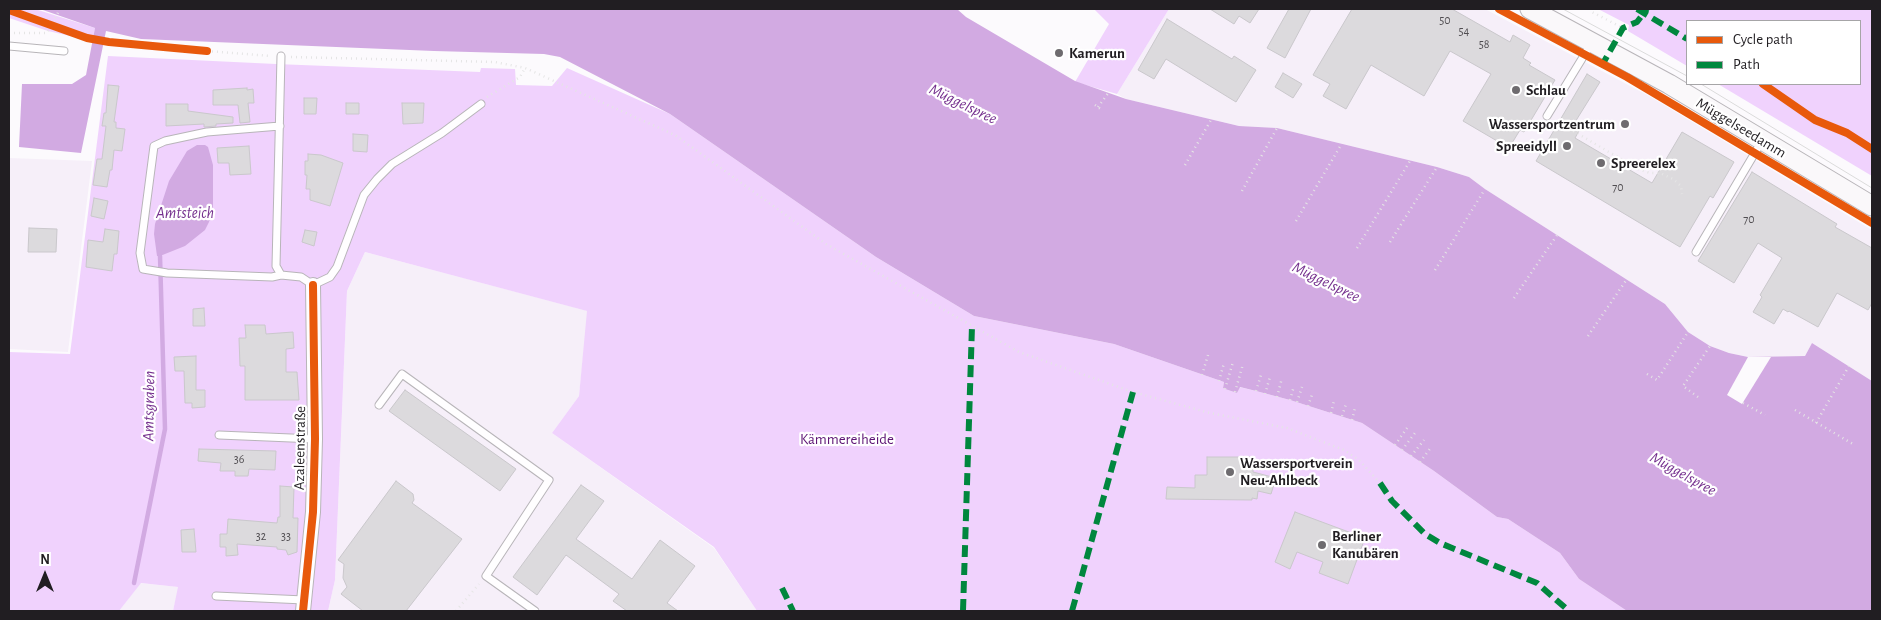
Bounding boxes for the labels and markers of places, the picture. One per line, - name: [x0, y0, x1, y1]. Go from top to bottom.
- place label: Kamerun: [1069, 44, 1125, 62]
- marker: Kamerun: [1053, 47, 1065, 59]
- place label: Schlau: [1526, 81, 1566, 99]
- marker: Schlau: [1510, 84, 1522, 96]
- place label: Wassersportzentrum: [1489, 115, 1615, 133]
- marker: Wassersportzentrum: [1619, 118, 1631, 130]
- place label: Spreeidyll: [1496, 137, 1557, 155]
- marker: Spreeidyll: [1561, 140, 1573, 152]
- place label: Spreerelex: [1611, 154, 1676, 172]
- marker: Spreerelex: [1595, 157, 1607, 169]
- place label: Wassersportverein Neu-Ahlbeck: [1240, 454, 1353, 489]
- marker: Wassersportverein Neu-Ahlbeck: [1224, 466, 1236, 478]
- place label: Berliner Kanubären: [1332, 527, 1399, 562]
- marker: Berliner Kanubären: [1316, 539, 1328, 551]

